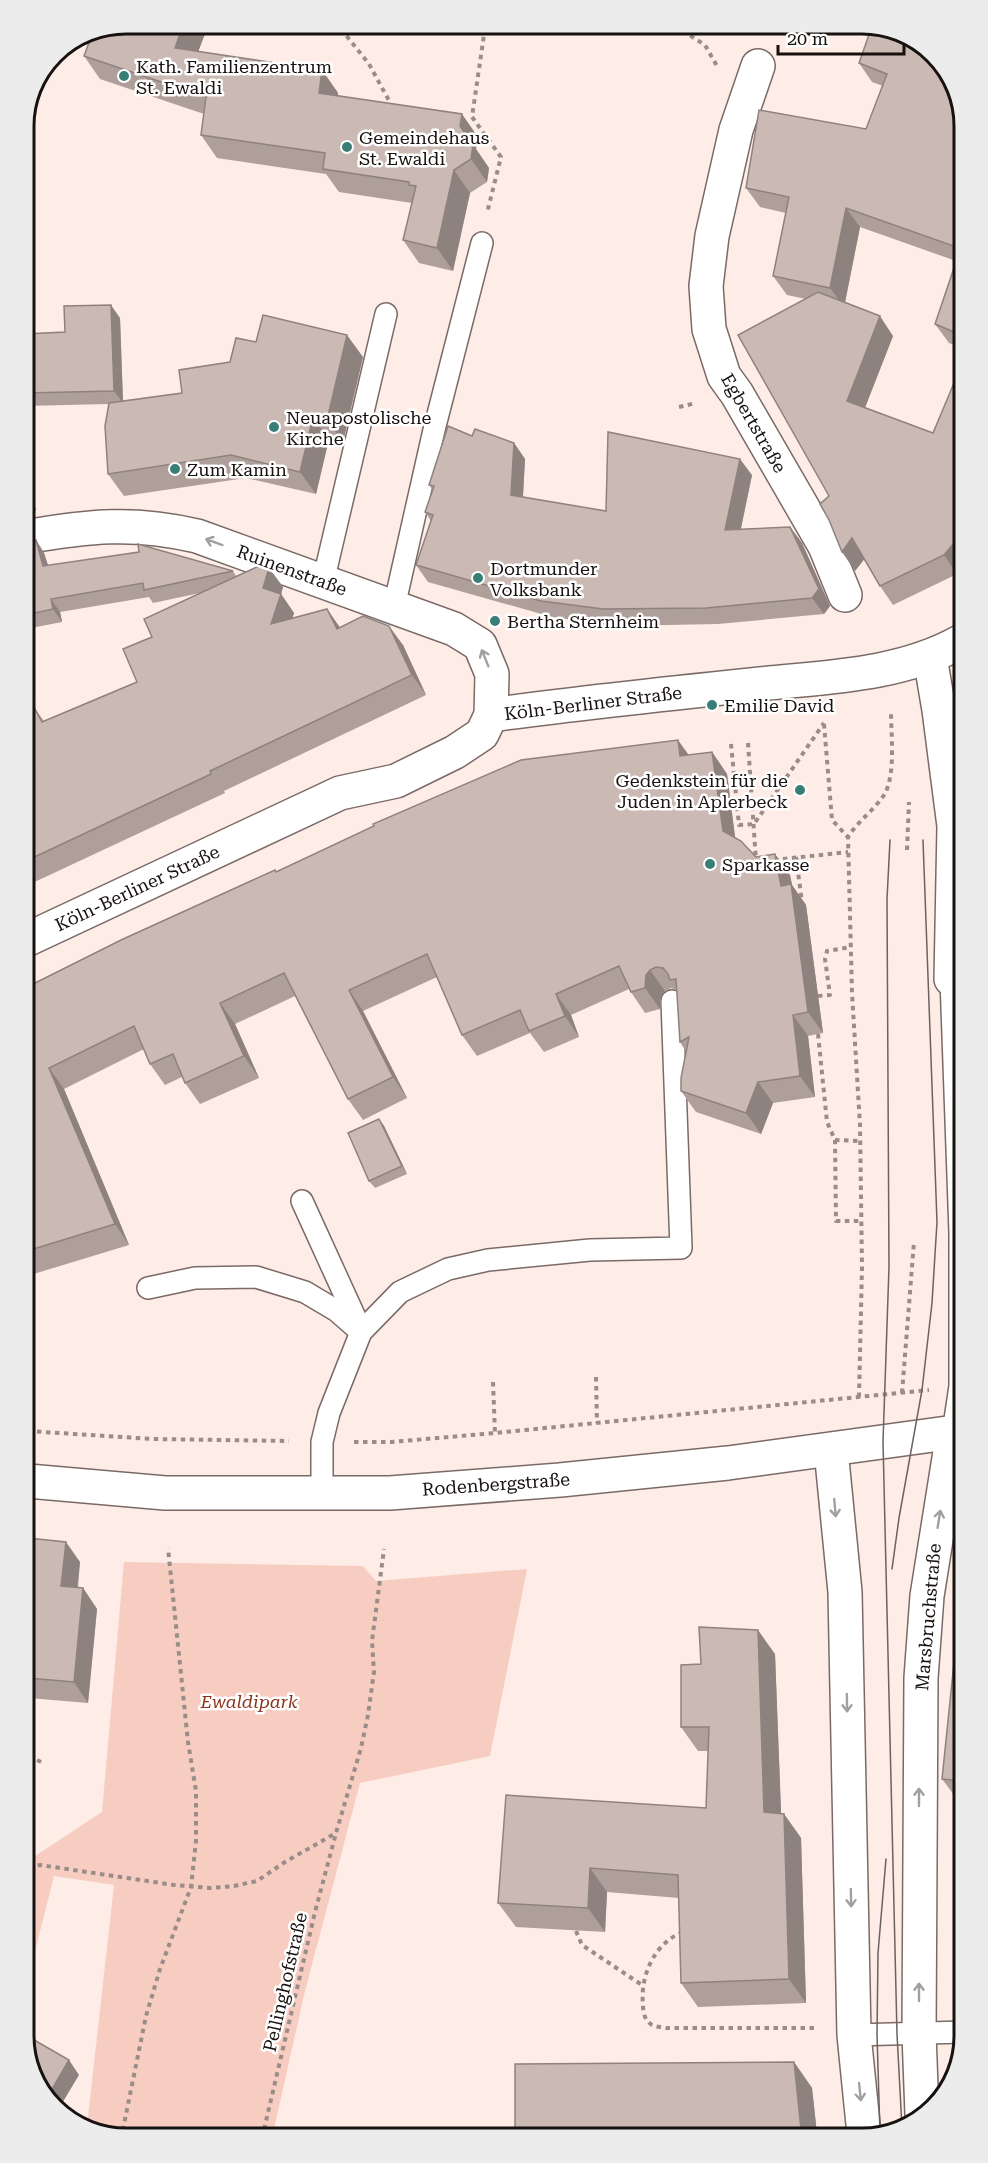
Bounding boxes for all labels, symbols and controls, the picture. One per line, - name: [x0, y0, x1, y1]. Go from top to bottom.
- scale bar: [778, 18, 904, 56]
- text: 20 m: [787, 28, 828, 49]
- place label: Kath. Familienzentrum St. Ewaldi: [136, 56, 332, 98]
- marker: Kath. Familienzentrum St. Ewaldi: [117, 69, 131, 83]
- place label: Gemeindehaus St. Ewaldi: [359, 127, 489, 169]
- marker: Gemeindehaus St. Ewaldi: [340, 140, 354, 154]
- street label: Egbertstraße: [717, 370, 791, 476]
- place label: Neuapostolische Kirche: [286, 407, 432, 449]
- marker: Neuapostolische Kirche: [267, 420, 281, 434]
- place label: Zum Kamin: [187, 459, 287, 480]
- marker: Zum Kamin: [168, 462, 182, 476]
- one-way arrow: [205, 536, 224, 547]
- street label: Ruinenstraße: [234, 540, 350, 600]
- place label: Dortmunder Volksbank: [490, 558, 597, 600]
- marker: Dortmunder Volksbank: [471, 571, 485, 585]
- place label: Bertha Sternheim: [507, 611, 659, 632]
- marker: Bertha Sternheim: [488, 614, 502, 628]
- one-way arrow: [479, 649, 490, 667]
- street label: Köln-Berliner Straße: [503, 682, 683, 724]
- place label: Emilie David: [724, 695, 835, 716]
- marker: Emilie David: [705, 698, 719, 712]
- place label: Gedenkstein für die Juden in Aplerbeck: [615, 770, 788, 812]
- marker: Gedenkstein für die Juden in Aplerbeck: [793, 783, 807, 797]
- street label: Köln-Berliner Straße: [51, 841, 223, 935]
- place label: Sparkasse: [722, 854, 809, 875]
- marker: Sparkasse: [703, 857, 717, 871]
- street label: Rodenbergstraße: [421, 1468, 571, 1500]
- one-way arrow: [830, 1498, 841, 1518]
- one-way arrow: [933, 1510, 944, 1530]
- street label: Marsbruchstraße: [911, 1542, 945, 1692]
- park label: Ewaldipark: [199, 1691, 298, 1712]
- one-way arrow: [841, 1692, 853, 1712]
- one-way arrow: [913, 1788, 925, 1808]
- one-way arrow: [845, 1887, 856, 1907]
- street label: Pellinghofstraße: [259, 1910, 311, 2054]
- one-way arrow: [913, 1983, 925, 2003]
- one-way arrow: [855, 2082, 866, 2102]

